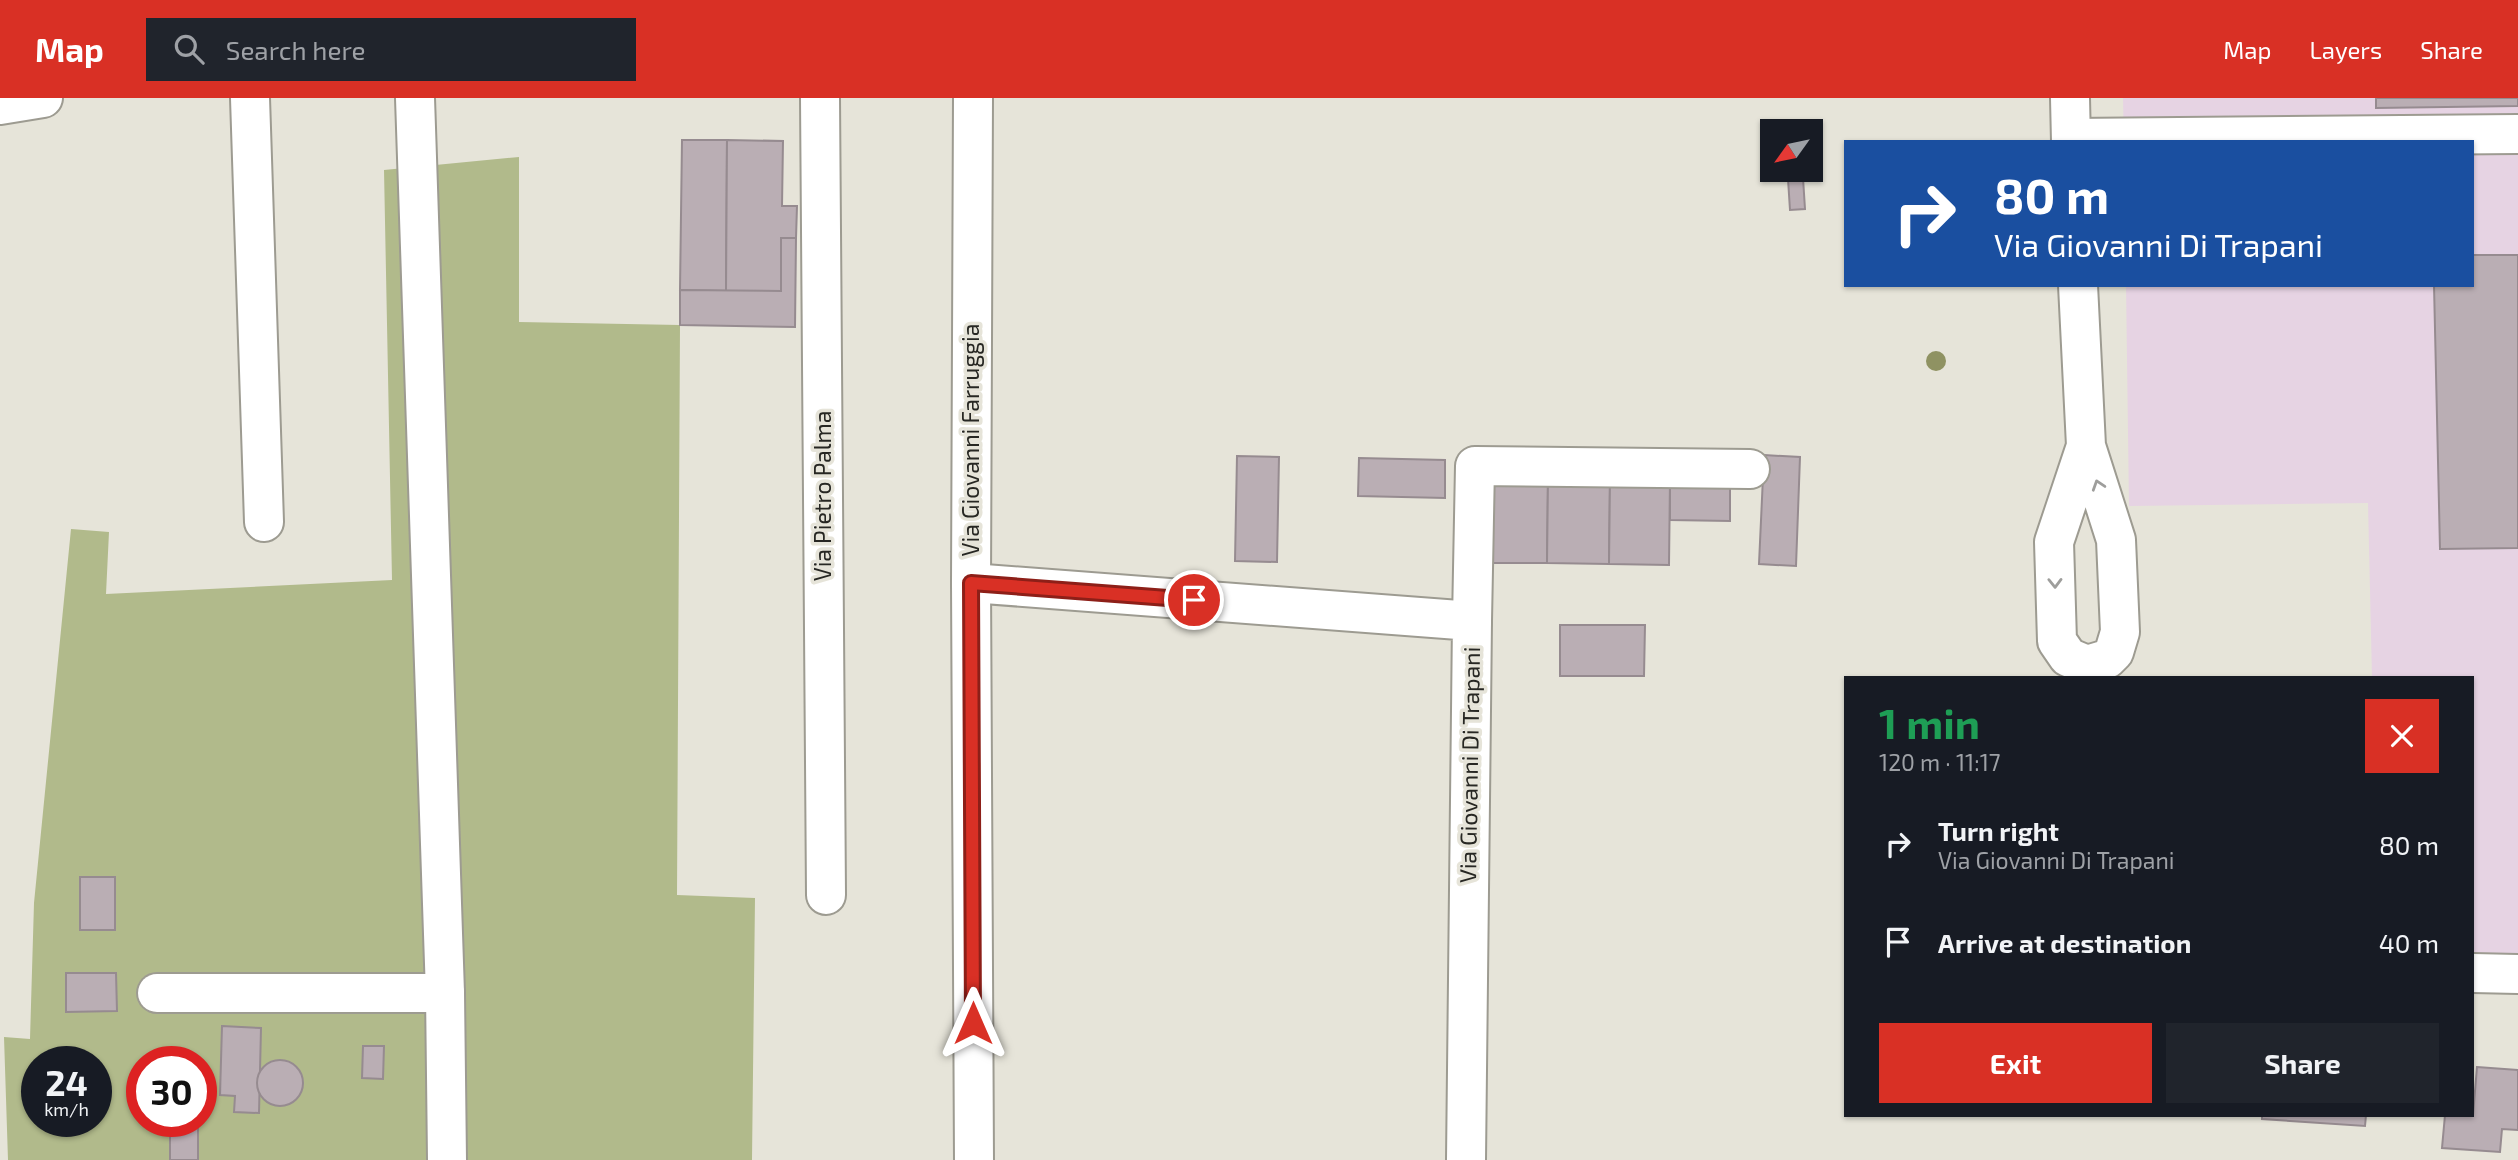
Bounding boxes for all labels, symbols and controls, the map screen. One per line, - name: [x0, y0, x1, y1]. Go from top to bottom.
- search box: [146, 18, 636, 81]
- text: Map: [35, 29, 104, 69]
- icon: search: [170, 30, 208, 68]
- text: Search here: [226, 34, 365, 65]
- text: Map: [2223, 35, 2271, 64]
- text: Layers: [2309, 35, 2382, 64]
- text: Share: [2420, 35, 2483, 64]
- north arrow: [1760, 119, 1824, 182]
- map controls: [1760, 119, 1823, 182]
- text: 80 m: [1994, 165, 2109, 224]
- icon: right: [1879, 168, 1970, 259]
- text: Via Giovanni Di Trapani: [1994, 225, 2323, 263]
- street label: Via Giovanni Farruggia: [956, 324, 984, 556]
- street label: Via Pietro Palma: [808, 411, 836, 581]
- one-way arrow: [2092, 479, 2106, 492]
- pin: [1164, 570, 1224, 630]
- one-way arrow: [2047, 578, 2062, 589]
- icon: arrive: [1175, 581, 1213, 619]
- street label: Via Giovanni Di Trapani: [1453, 647, 1485, 883]
- text: 1 min: [1879, 697, 1980, 747]
- button: close: [2365, 699, 2439, 773]
- text: 120 m · 11:17: [1879, 748, 2001, 776]
- text: Turn right: [1938, 815, 2059, 846]
- icon: right: [1879, 825, 1917, 863]
- text: 80 m: [2379, 829, 2439, 860]
- text: Via Giovanni Di Trapani: [1938, 846, 2175, 874]
- icon: arrive: [1879, 923, 1917, 961]
- text: Arrive at destination: [1938, 927, 2191, 958]
- text: 40 m: [2379, 927, 2439, 958]
- position arrow: [936, 986, 1010, 1060]
- button: Exit: [1879, 1023, 2152, 1103]
- button: Share: [2166, 1023, 2439, 1103]
- speed limit sign: 30: [126, 1046, 217, 1137]
- text: 24: [45, 1061, 88, 1103]
- text: km/h: [44, 1098, 89, 1120]

